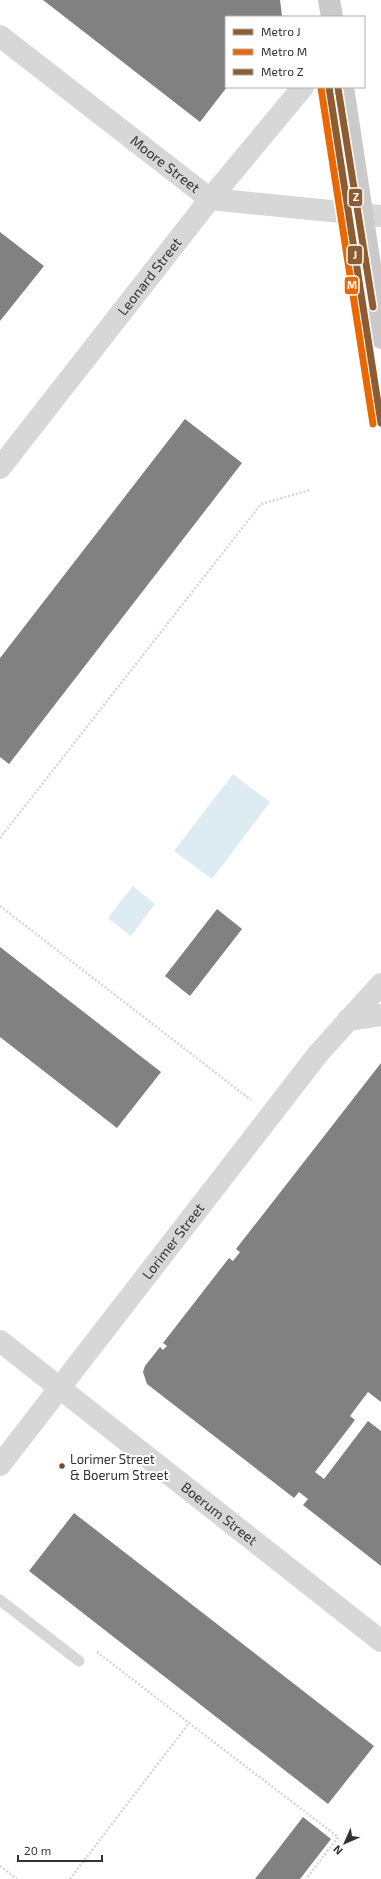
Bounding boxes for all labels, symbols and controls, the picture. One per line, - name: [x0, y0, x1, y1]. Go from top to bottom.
- legend: [225, 16, 365, 88]
- text: Metro J: [261, 24, 301, 38]
- text: Metro M: [261, 44, 307, 58]
- text: Metro Z: [261, 64, 304, 78]
- street label: Moore Street: [127, 132, 204, 196]
- line badge: Z: [348, 188, 363, 207]
- text: Z: [353, 190, 360, 203]
- street label: Leonard Street: [113, 234, 185, 318]
- line badge: J: [347, 245, 363, 265]
- text: J: [353, 248, 357, 261]
- line badge: M: [344, 276, 359, 295]
- text: M: [347, 278, 357, 291]
- street label: Lorimer Street: [138, 1200, 207, 1282]
- place label: Lorimer Street & Boerum Street: [70, 1451, 168, 1483]
- marker: Lorimer Street & Boerum Street: [57, 1461, 67, 1471]
- street label: Boerum Street: [178, 1478, 261, 1548]
- north arrow: [325, 1823, 365, 1863]
- scale bar: [18, 1837, 102, 1863]
- text: 20 m: [24, 1843, 51, 1857]
- text: N: [330, 1843, 345, 1858]

